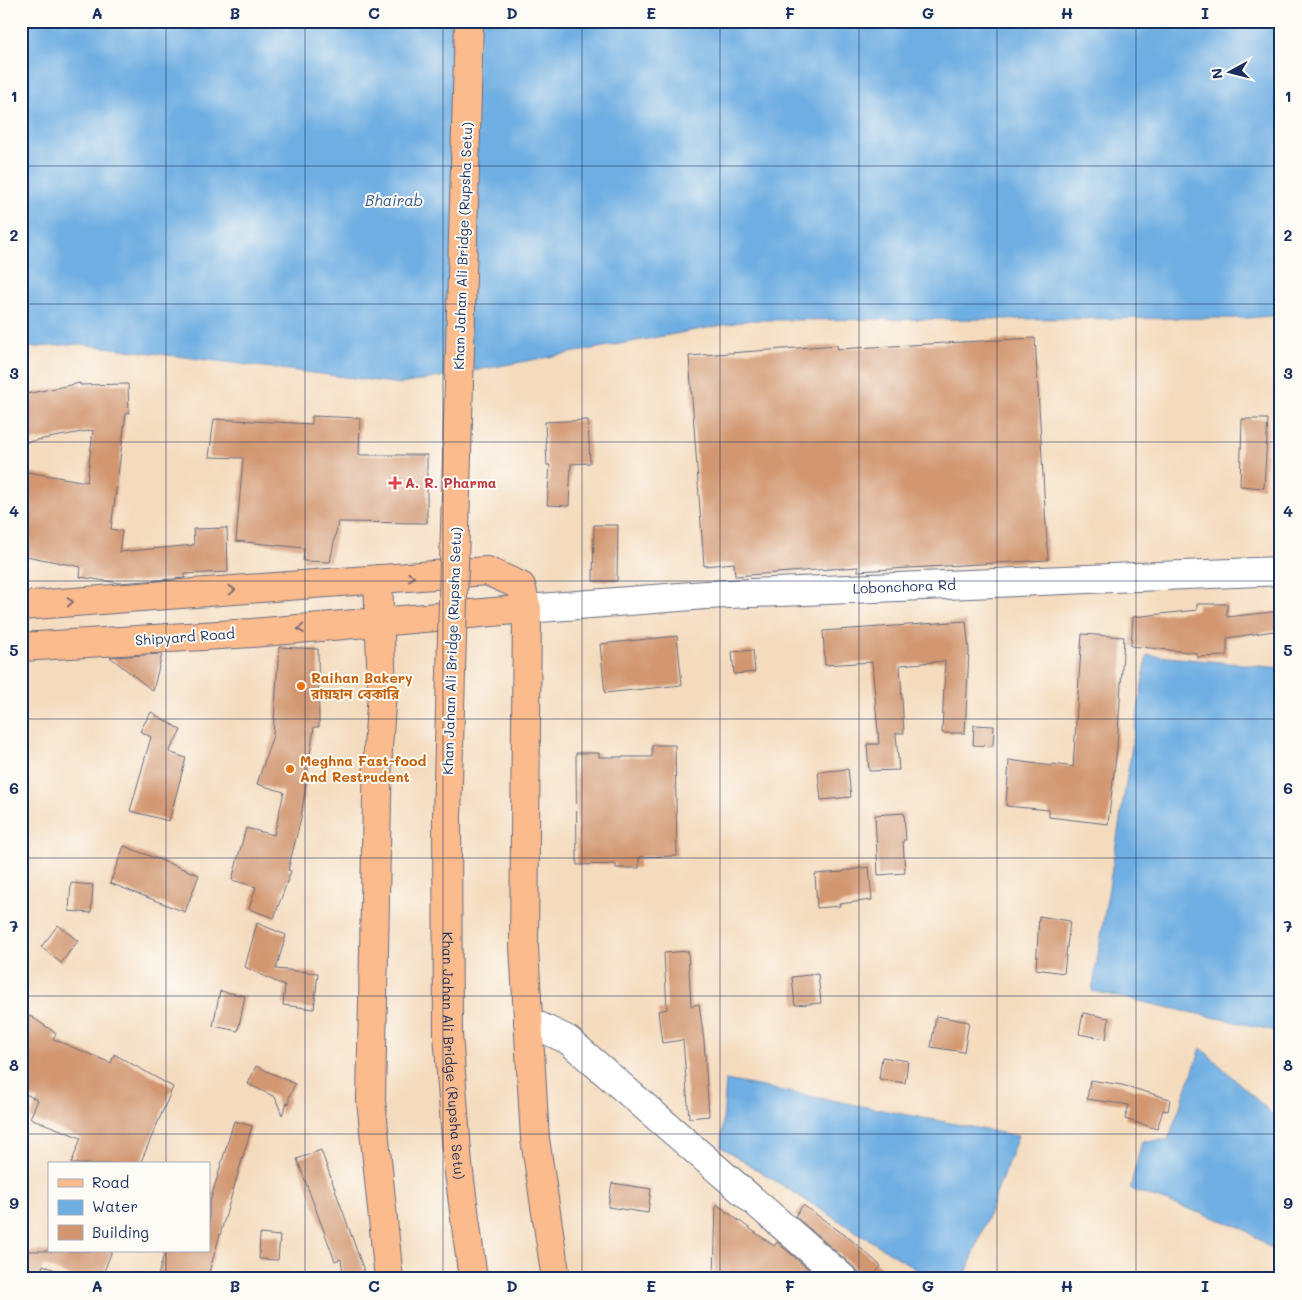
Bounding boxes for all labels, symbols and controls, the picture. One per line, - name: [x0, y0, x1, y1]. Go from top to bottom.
- text: A: [91, 2, 103, 23]
- text: B: [230, 2, 240, 23]
- text: C: [368, 2, 380, 23]
- text: D: [506, 2, 518, 23]
- text: E: [646, 2, 656, 23]
- text: F: [785, 2, 795, 23]
- text: G: [922, 2, 934, 23]
- text: H: [1061, 2, 1073, 23]
- text: I: [1201, 2, 1209, 23]
- north arrow: [1204, 48, 1254, 98]
- text: N: [1207, 67, 1227, 80]
- text: 1: [10, 85, 18, 106]
- text: 1: [1284, 85, 1292, 106]
- street label: Khan Jahan Ali Bridge (Rupsha Setu): [449, 122, 476, 370]
- water label: Bhairab: [365, 190, 423, 210]
- text: 2: [10, 224, 19, 245]
- text: 2: [1284, 224, 1293, 245]
- text: 3: [9, 362, 19, 383]
- text: 3: [1283, 362, 1293, 383]
- place label: A. R. Pharma: [405, 473, 497, 492]
- marker: A. R. Pharma: [389, 477, 401, 489]
- text: 4: [9, 500, 19, 521]
- text: 4: [1283, 500, 1293, 521]
- street label: Khan Jahan Ali Bridge (Rupsha Setu): [438, 527, 465, 775]
- one-way arrow: [408, 572, 416, 583]
- street label: Lobonchora Rd: [852, 575, 956, 598]
- one-way arrow: [228, 585, 236, 596]
- one-way arrow: [66, 597, 74, 608]
- one-way arrow: [296, 623, 304, 634]
- street label: Shipyard Road: [134, 624, 236, 649]
- text: 5: [9, 639, 19, 660]
- text: 5: [1283, 639, 1293, 660]
- place label: Raihan Bakery রায়হান বেকারি: [310, 668, 413, 703]
- marker: Raihan Bakery রায়হান বেকারি: [295, 680, 307, 692]
- place label: Meghna Fast-food And Restrudent: [300, 751, 427, 786]
- marker: Meghna Fast-food And Restrudent: [284, 763, 296, 775]
- text: 6: [9, 777, 19, 798]
- text: 6: [1283, 777, 1293, 798]
- text: 7: [10, 915, 19, 936]
- text: 7: [1284, 915, 1293, 936]
- street label: Khan Jahan Ali Bridge (Rupsha Setu): [439, 932, 470, 1181]
- text: 8: [9, 1054, 19, 1075]
- text: 8: [1283, 1054, 1293, 1075]
- legend: [48, 1162, 210, 1252]
- text: Road: [92, 1172, 129, 1192]
- text: 9: [9, 1192, 19, 1213]
- text: 9: [1283, 1192, 1293, 1213]
- text: Water: [92, 1196, 138, 1216]
- text: Building: [92, 1222, 149, 1242]
- text: A: [91, 1275, 103, 1296]
- text: B: [230, 1275, 240, 1296]
- text: C: [368, 1275, 380, 1296]
- text: D: [506, 1275, 518, 1296]
- text: E: [646, 1275, 656, 1296]
- text: F: [785, 1275, 795, 1296]
- text: G: [922, 1275, 934, 1296]
- text: H: [1061, 1275, 1073, 1296]
- text: I: [1201, 1275, 1209, 1296]

